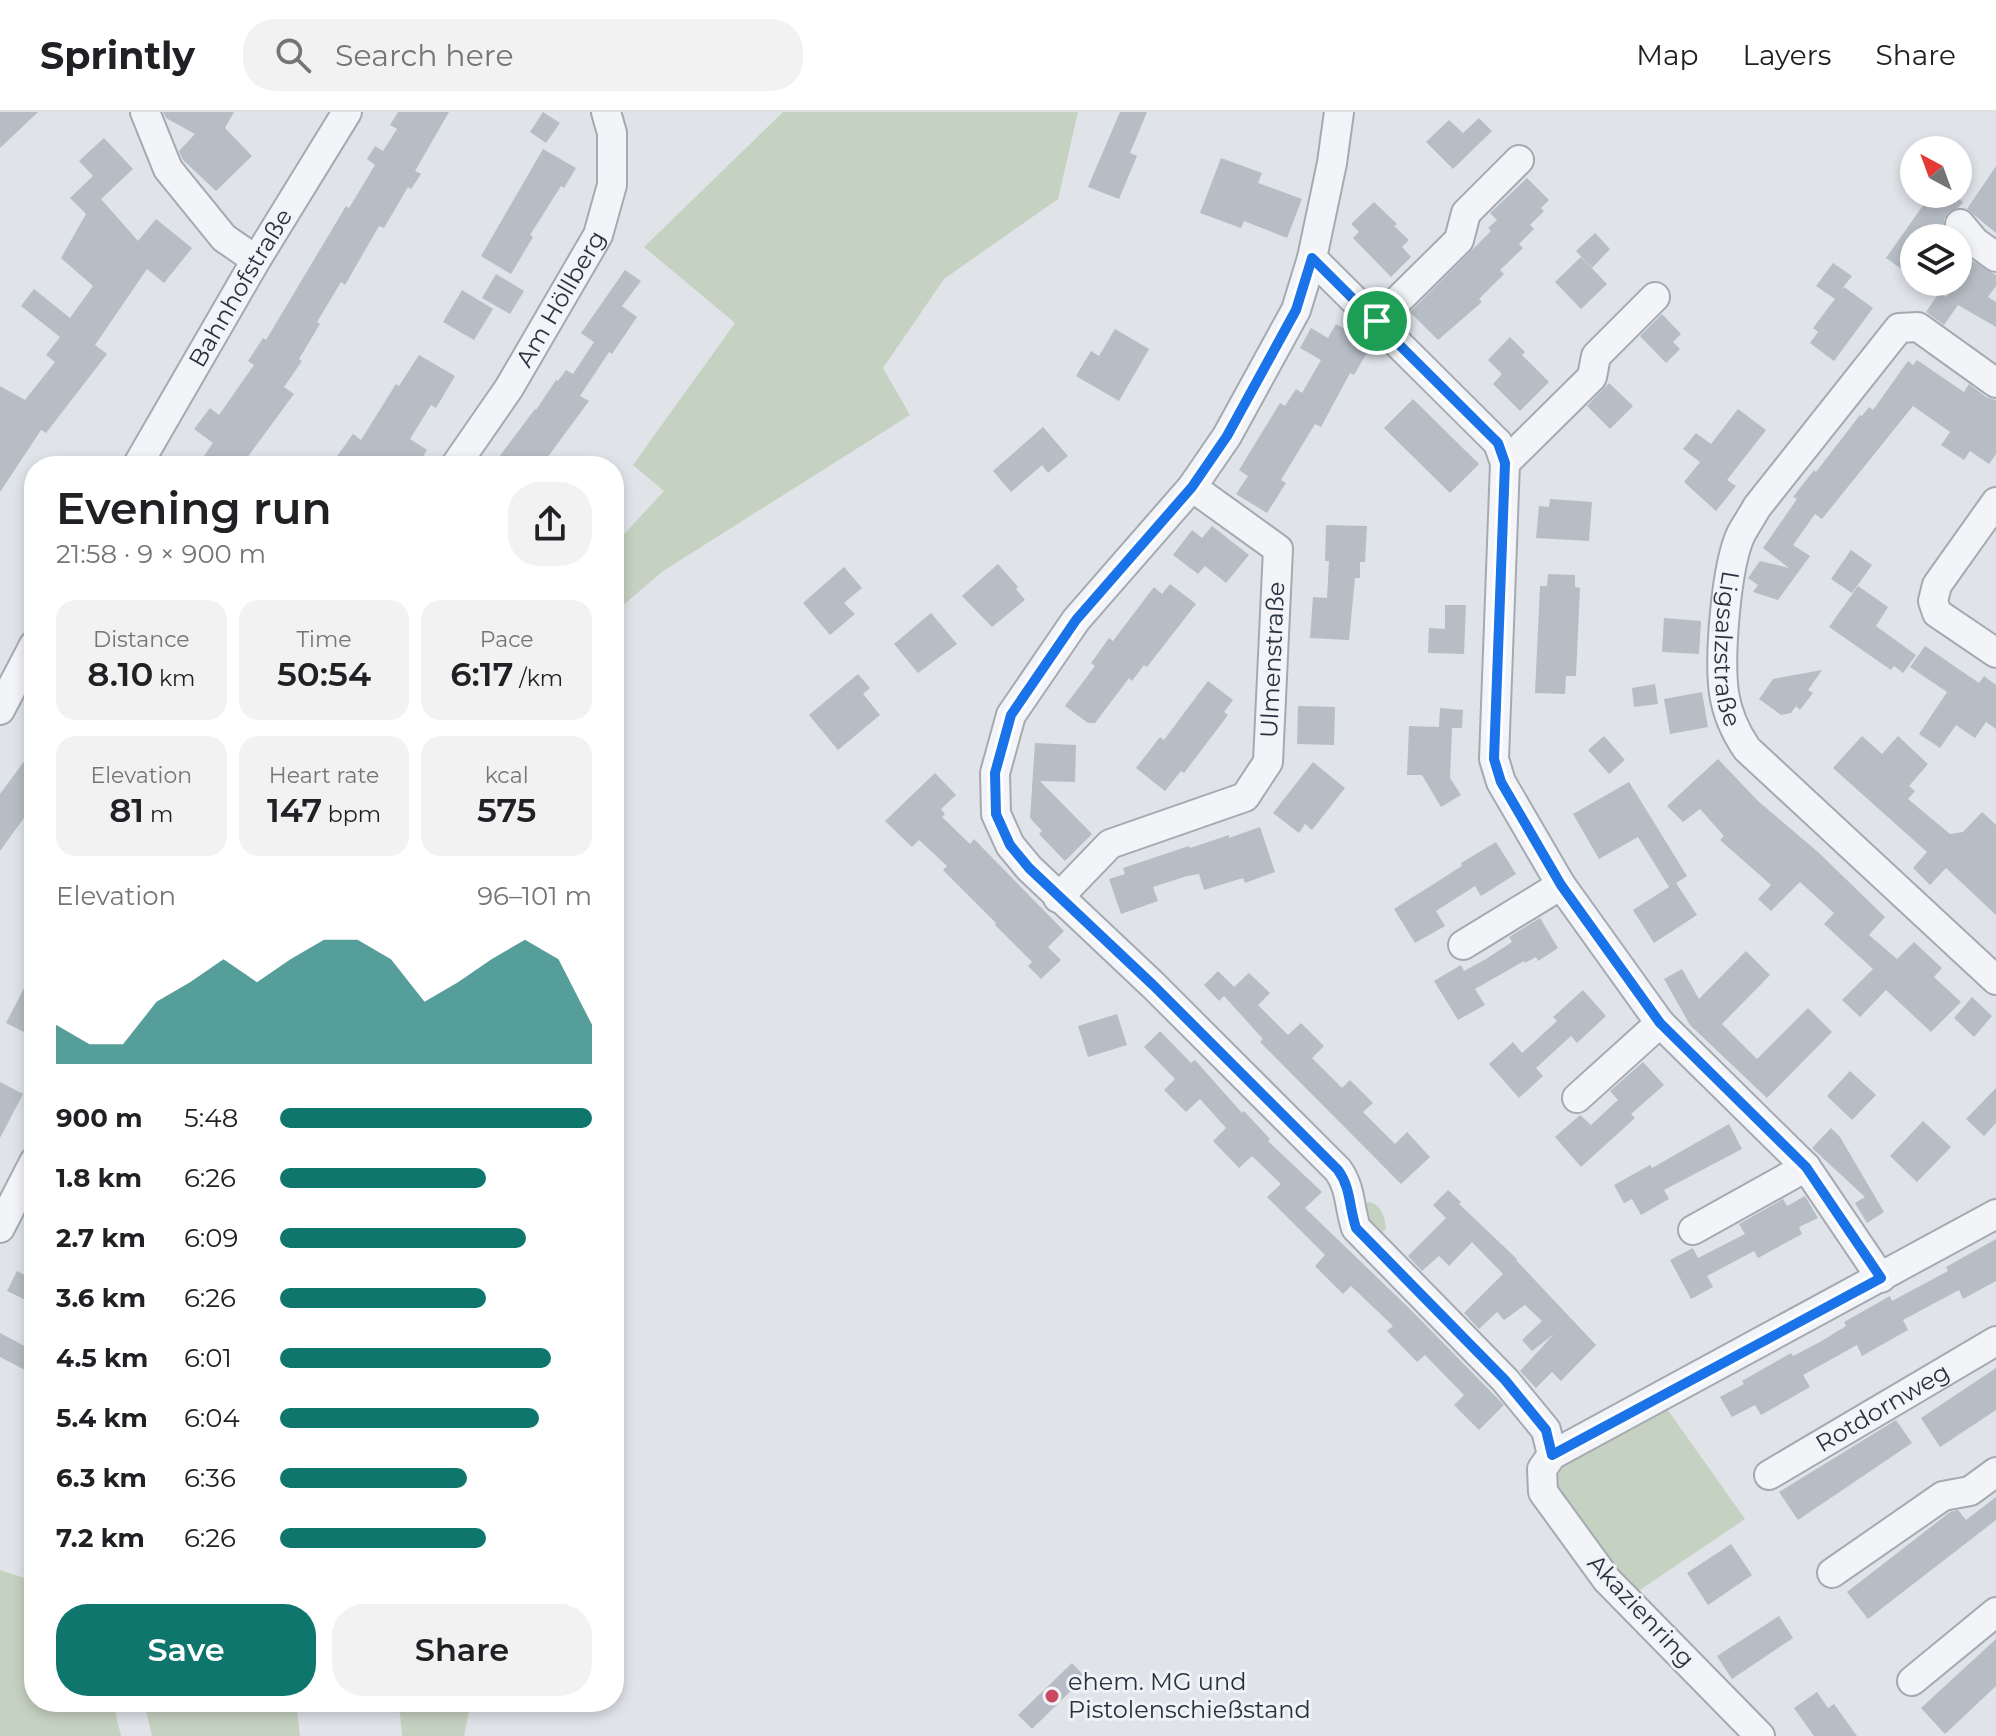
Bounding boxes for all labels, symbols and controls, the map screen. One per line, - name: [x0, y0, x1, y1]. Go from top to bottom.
- search box: [243, 19, 803, 91]
- text: Sprintly: [40, 32, 195, 79]
- icon: search: [271, 33, 315, 77]
- text: Search here: [335, 37, 514, 74]
- text: Map: [1636, 38, 1699, 72]
- text: Layers: [1743, 38, 1832, 72]
- text: Share: [1876, 38, 1956, 72]
- north arrow: [1900, 136, 1972, 208]
- map controls: [1900, 136, 1972, 296]
- street label: Bahnhofstraße: [182, 203, 298, 372]
- button: layers: [1900, 224, 1972, 296]
- street label: Am Höllberg: [509, 225, 611, 372]
- pin: [1343, 287, 1411, 355]
- icon: arrive: [1355, 299, 1399, 343]
- text: Evening run: [56, 481, 332, 535]
- button: share: [508, 482, 592, 566]
- text: 21:58 · 9 × 900 m: [56, 538, 266, 570]
- street label: Ligsalzstraße: [1708, 569, 1748, 731]
- street label: Ulmenstraße: [1254, 581, 1290, 739]
- text: Distance: [93, 626, 190, 653]
- text: Time: [296, 626, 352, 653]
- text: Pace: [480, 626, 534, 653]
- text: 8.10: [87, 653, 153, 695]
- text: 50:54: [277, 653, 371, 695]
- text: 6:17: [450, 653, 514, 695]
- text: km: [153, 665, 195, 692]
- text: /km: [514, 665, 563, 692]
- text: Elevation: [90, 762, 192, 789]
- text: Heart rate: [269, 762, 379, 789]
- text: kcal: [485, 762, 529, 789]
- text: 81: [109, 789, 144, 831]
- text: 147: [267, 789, 322, 831]
- text: 575: [477, 789, 536, 831]
- text: m: [144, 801, 173, 828]
- text: bpm: [322, 801, 381, 828]
- text: Elevation: [56, 880, 176, 912]
- text: 96–101 m: [477, 880, 592, 912]
- text: 900 m: [56, 1102, 143, 1134]
- text: 5:48: [184, 1102, 238, 1134]
- text: 1.8 km: [56, 1162, 142, 1194]
- text: 6:26: [184, 1162, 236, 1194]
- text: 2.7 km: [56, 1222, 146, 1254]
- text: 6:09: [184, 1222, 238, 1254]
- text: 3.6 km: [56, 1282, 146, 1314]
- text: 6:26: [184, 1282, 236, 1314]
- text: 4.5 km: [56, 1342, 148, 1374]
- text: 6:01: [184, 1342, 232, 1374]
- street label: Rotdornweg: [1810, 1357, 1954, 1458]
- text: 5.4 km: [56, 1402, 148, 1434]
- text: 6:04: [184, 1402, 240, 1434]
- text: 6.3 km: [56, 1462, 147, 1494]
- text: 6:36: [184, 1462, 236, 1494]
- text: 7.2 km: [56, 1522, 145, 1554]
- text: 6:26: [184, 1522, 236, 1554]
- street label: Akazienring: [1582, 1548, 1701, 1673]
- button: Save: [56, 1604, 316, 1696]
- button: Share: [332, 1604, 592, 1696]
- place label: ehem. MG und Pistolenschießstand: [1068, 1667, 1311, 1724]
- marker: ehem. MG und Pistolenschießstand: [1043, 1687, 1061, 1705]

